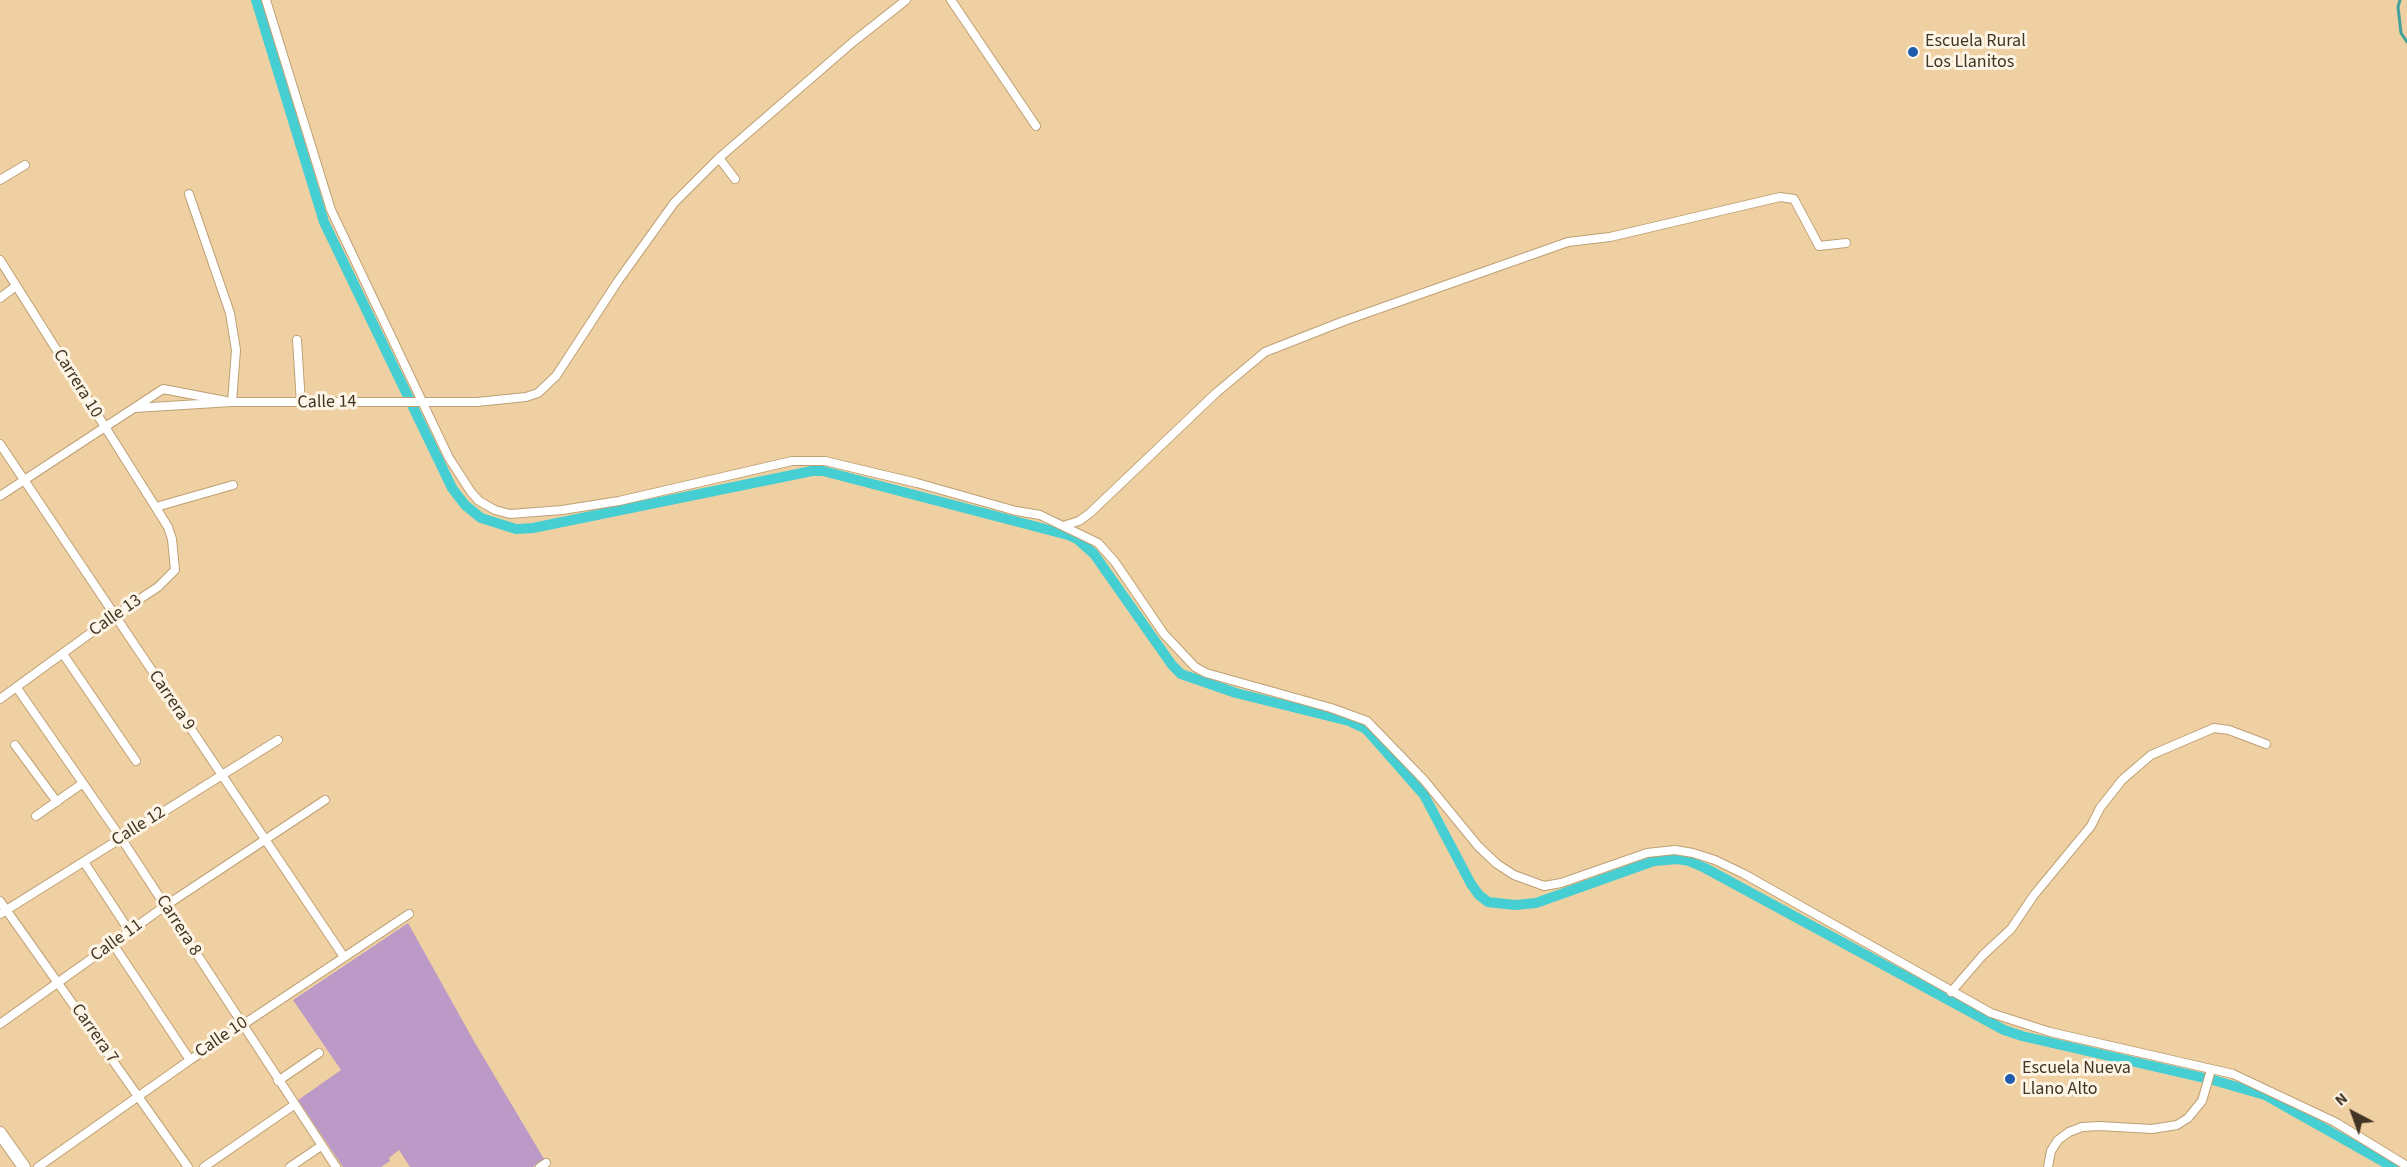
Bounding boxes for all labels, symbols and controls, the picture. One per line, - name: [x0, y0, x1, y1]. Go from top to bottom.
- place label: Escuela Rural Los Llanitos: [1925, 31, 2026, 74]
- marker: Escuela Rural Los Llanitos: [1906, 45, 1920, 59]
- street label: Carrera 10: [47, 346, 107, 422]
- street label: Calle 14: [297, 392, 357, 414]
- street label: Calle 13: [86, 590, 146, 642]
- street label: Carrera 9: [143, 667, 199, 735]
- street label: Calle 12: [108, 802, 170, 852]
- street label: Carrera 8: [150, 892, 206, 960]
- street label: Calle 11: [87, 915, 147, 967]
- street label: Carrera 7: [66, 1000, 122, 1068]
- street label: Calle 10: [192, 1013, 252, 1063]
- place label: Escuela Nueva Llano Alto: [2022, 1058, 2131, 1100]
- marker: Escuela Nueva Llano Alto: [2003, 1072, 2017, 1086]
- north arrow: [2323, 1083, 2383, 1143]
- text: N: [2330, 1088, 2352, 1111]

